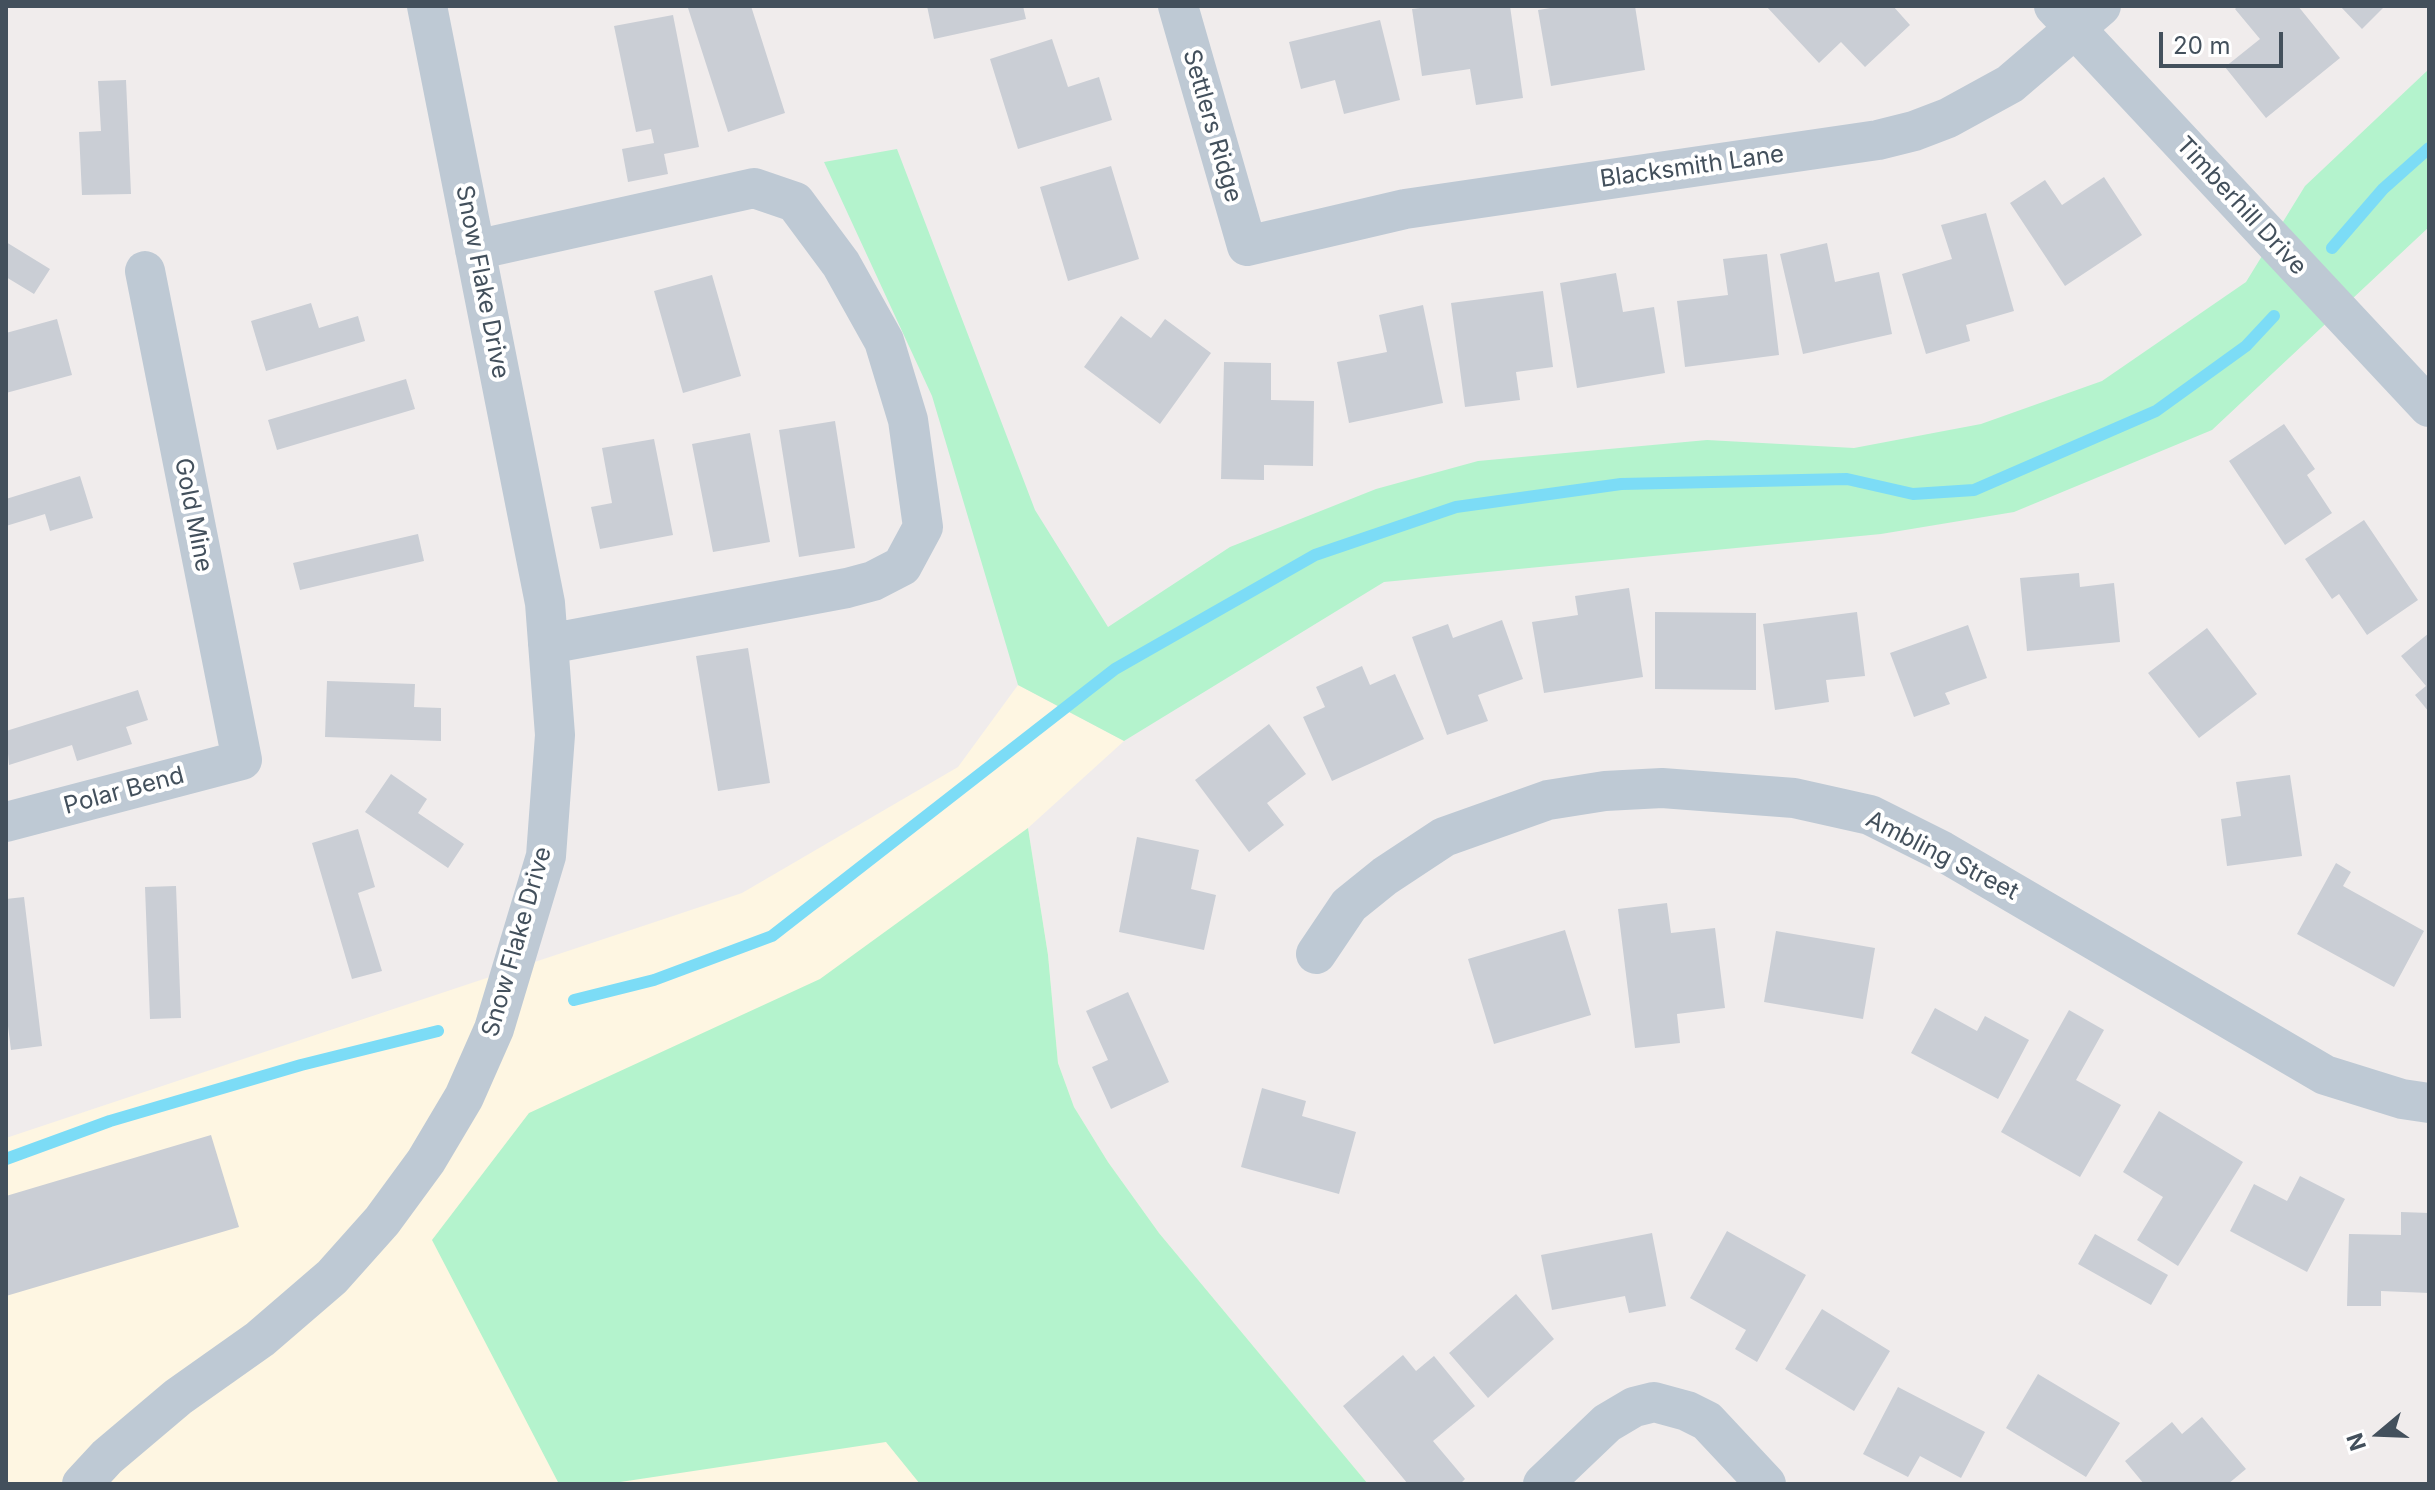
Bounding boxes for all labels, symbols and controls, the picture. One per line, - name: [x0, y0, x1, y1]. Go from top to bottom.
- scale bar: [2163, 16, 2287, 66]
- text: 20 m: [2173, 31, 2231, 60]
- street label: Settlers Ridge: [1176, 46, 1248, 206]
- street label: Timberhill Drive: [2170, 131, 2312, 281]
- street label: Blacksmith Lane: [1598, 140, 1786, 194]
- street label: Snow Flake Drive: [449, 183, 515, 381]
- street label: Gold Mine: [168, 456, 218, 574]
- street label: Polar Bend: [61, 761, 187, 821]
- street label: Ambling Street: [1861, 805, 2023, 907]
- street label: Snow Flake Drive: [476, 844, 558, 1040]
- north arrow: [2339, 1394, 2419, 1474]
- text: N: [2341, 1430, 2371, 1454]

